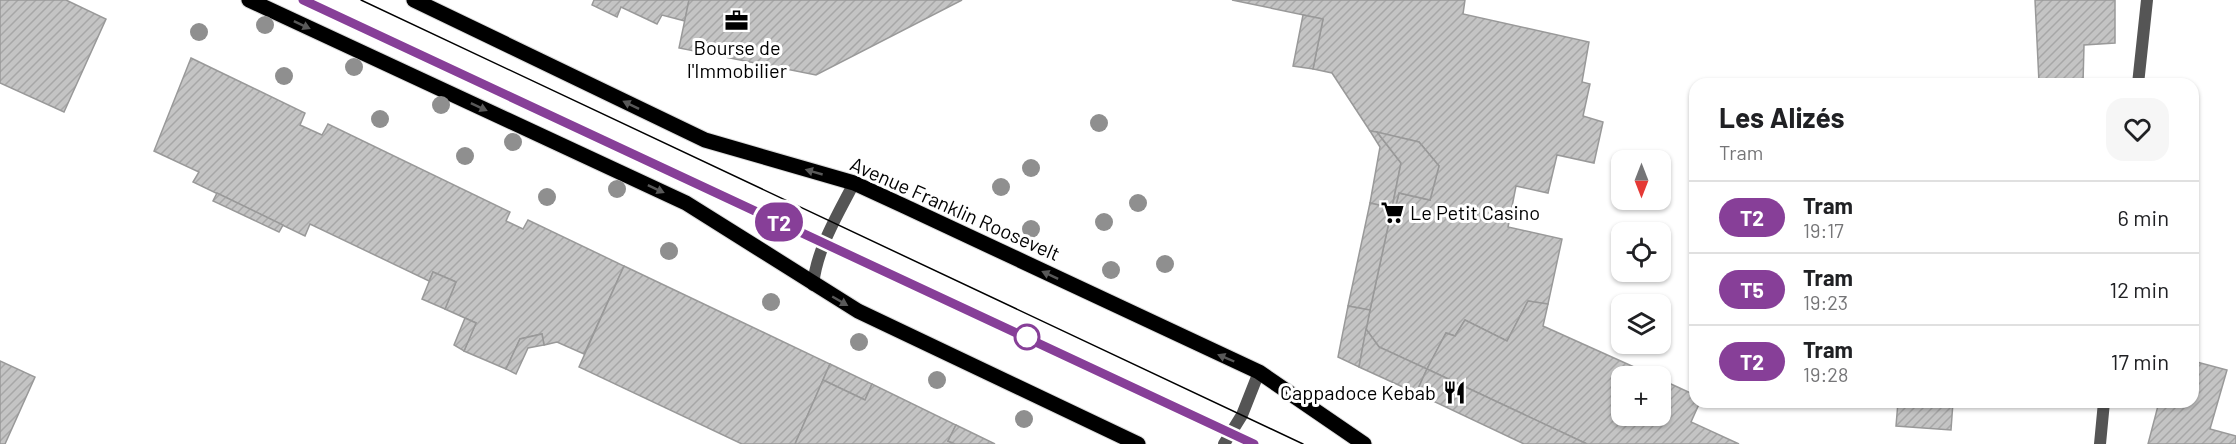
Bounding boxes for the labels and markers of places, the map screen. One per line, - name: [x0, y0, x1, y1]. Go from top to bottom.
- office icon: Bourse de l'Immobilier: [724, 7, 750, 33]
- place label: Bourse de l'Immobilier: [687, 35, 787, 82]
- supermarket icon: Le Petit Casino: [1379, 200, 1405, 226]
- place label: Le Petit Casino: [1410, 200, 1540, 224]
- unlabelled marker: [1014, 324, 1040, 350]
- place label: Cappadoce Kebab: [1280, 380, 1436, 404]
- restaurant icon: Cappadoce Kebab: [1441, 380, 1467, 406]

